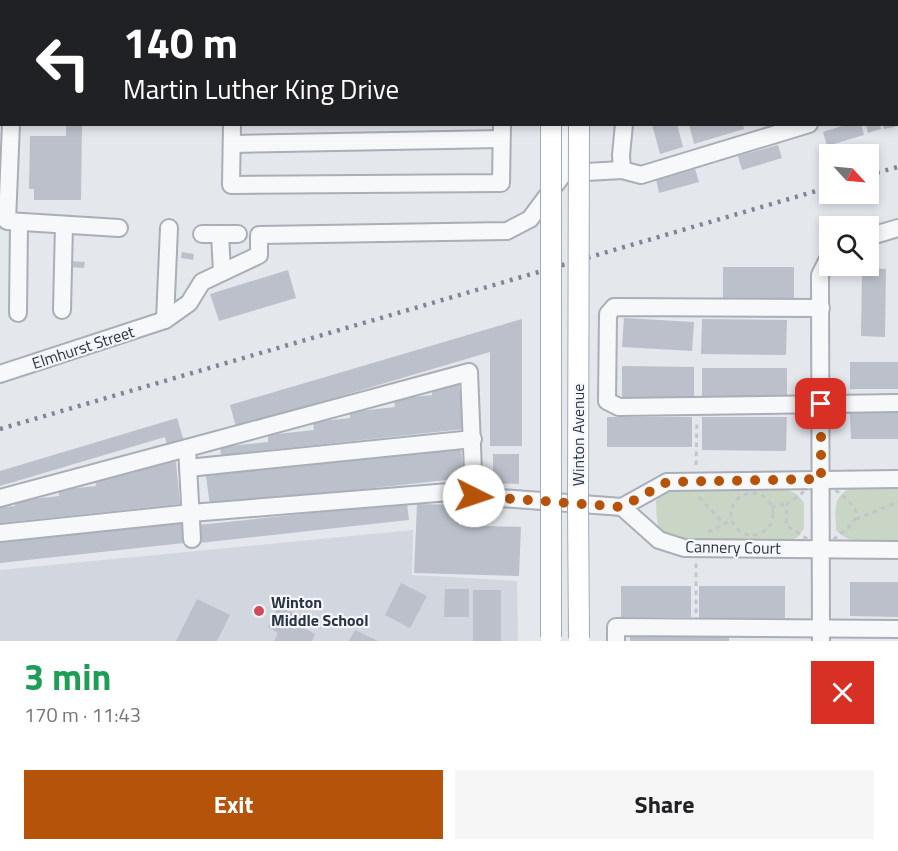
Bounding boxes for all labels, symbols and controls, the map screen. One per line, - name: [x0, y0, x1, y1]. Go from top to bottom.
- text: 140 m: [123, 10, 238, 74]
- icon: left: [24, 24, 102, 102]
- text: Martin Luther King Drive: [123, 68, 399, 109]
- north arrow: [819, 144, 879, 204]
- map controls: [819, 144, 879, 276]
- button: search: [819, 216, 879, 276]
- street label: Elmhurst Street: [29, 319, 138, 375]
- pin: [795, 378, 846, 429]
- street label: Winton Avenue: [566, 384, 590, 486]
- icon: arrive: [804, 387, 837, 420]
- position arrow: [442, 464, 506, 528]
- street label: Cannery Court: [685, 534, 781, 560]
- place label: Winton Middle School: [271, 590, 368, 632]
- marker: Winton Middle School: [252, 604, 266, 618]
- text: 3 min: [24, 649, 111, 704]
- button: close: [811, 661, 874, 724]
- text: 170 m · 11:43: [24, 699, 141, 730]
- button: Exit: [24, 770, 443, 839]
- button: Share: [455, 770, 874, 839]

